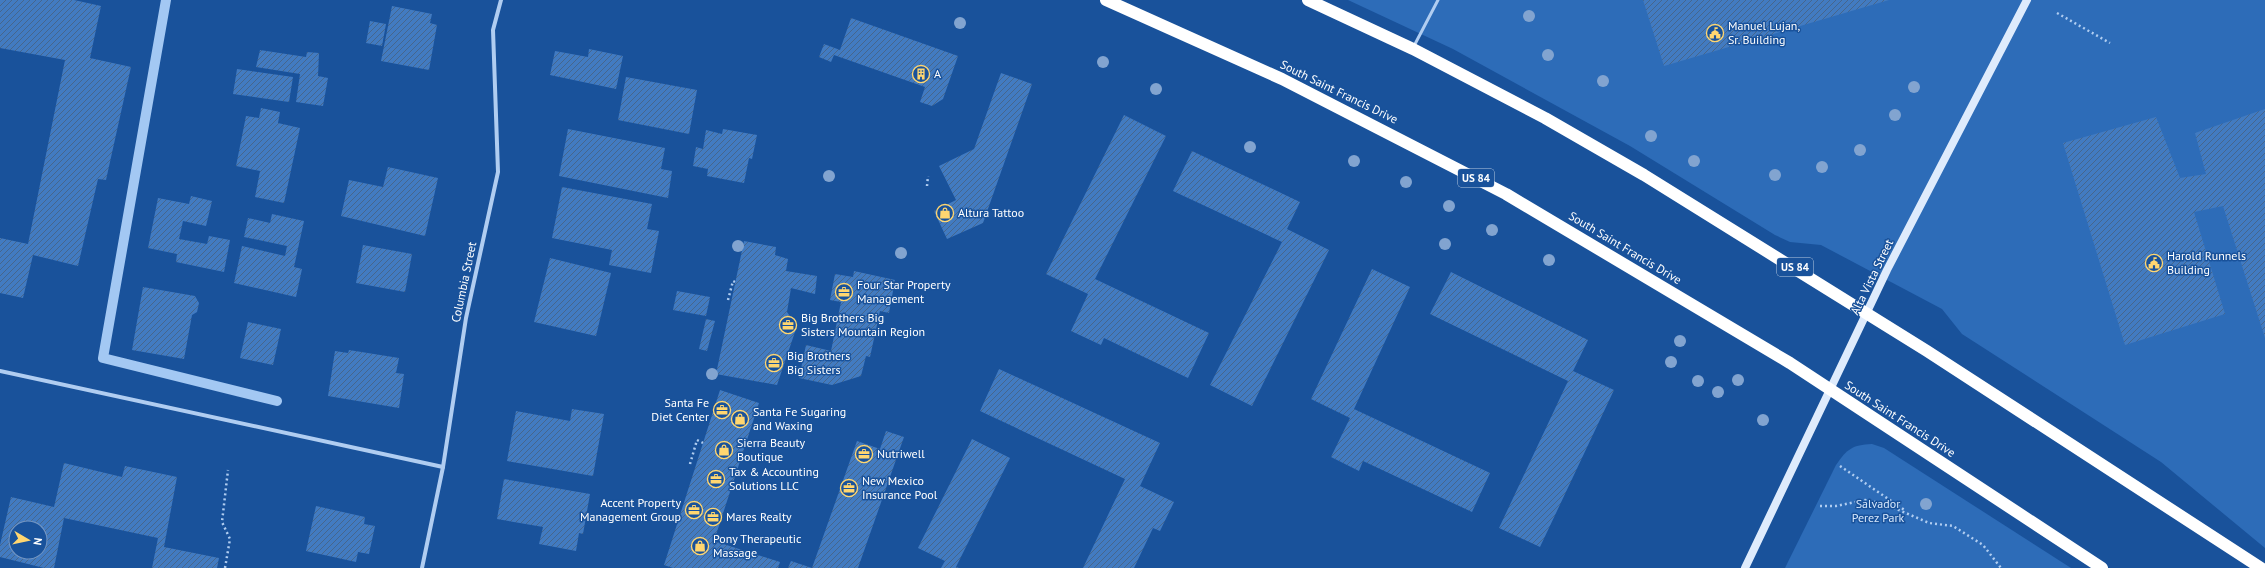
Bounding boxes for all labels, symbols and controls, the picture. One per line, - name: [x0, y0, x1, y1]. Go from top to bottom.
- place label: Manuel Lujan, Sr. Building: [1728, 18, 1800, 47]
- public building icon: Manuel Lujan, Sr. Building: [1705, 23, 1725, 43]
- street label: South Saint Francis Drive: [1278, 57, 1401, 127]
- building icon: A: [911, 64, 931, 84]
- place label: A: [934, 66, 941, 81]
- road number: US 84: [1458, 169, 1494, 187]
- shop icon: Altura Tattoo: [935, 203, 955, 223]
- place label: Altura Tattoo: [958, 205, 1024, 220]
- street label: South Saint Francis Drive: [1566, 208, 1684, 287]
- street label: Alta Vista Street: [1847, 236, 1896, 317]
- street label: Columbia Street: [448, 240, 479, 324]
- place label: Harold Runnels Building: [2167, 248, 2246, 277]
- public building icon: Harold Runnels Building: [2144, 253, 2164, 273]
- road number: US 84: [1777, 258, 1813, 276]
- place label: Four Star Property Management: [857, 277, 951, 306]
- office icon: Four Star Property Management: [834, 282, 854, 302]
- place label: Big Brothers Big Sisters Mountain Region: [801, 310, 925, 339]
- office icon: Big Brothers Big Sisters Mountain Region: [778, 315, 798, 335]
- place label: Big Brothers Big Sisters: [787, 348, 850, 377]
- office icon: Big Brothers Big Sisters: [764, 353, 784, 373]
- street label: South Saint Francis Drive: [1842, 377, 1958, 460]
- place label: Santa Fe Diet Center: [651, 395, 709, 424]
- office icon: Santa Fe Diet Center: [712, 400, 732, 420]
- place label: Santa Fe Sugaring and Waxing: [753, 404, 846, 433]
- shop icon: Santa Fe Sugaring and Waxing: [730, 409, 750, 429]
- place label: Sierra Beauty Boutique: [737, 435, 806, 464]
- shop icon: Sierra Beauty Boutique: [714, 440, 734, 460]
- office icon: Nutriwell: [854, 444, 874, 464]
- place label: Nutriwell: [877, 446, 925, 461]
- place label: Tax & Accounting Solutions LLC: [729, 464, 819, 493]
- office icon: Tax & Accounting Solutions LLC: [706, 469, 726, 489]
- place label: New Mexico Insurance Pool: [862, 473, 938, 502]
- office icon: New Mexico Insurance Pool: [839, 478, 859, 498]
- place label: Accent Property Management Group: [580, 495, 681, 524]
- park label: Salvador Perez Park: [1852, 496, 1905, 525]
- office icon: Accent Property Management Group: [684, 500, 704, 520]
- office icon: Mares Realty: [703, 507, 723, 527]
- place label: Mares Realty: [726, 509, 792, 524]
- north arrow: [8, 520, 48, 560]
- place label: Pony Therapeutic Massage: [713, 531, 802, 560]
- shop icon: Pony Therapeutic Massage: [690, 536, 710, 556]
- text: N: [30, 537, 45, 546]

